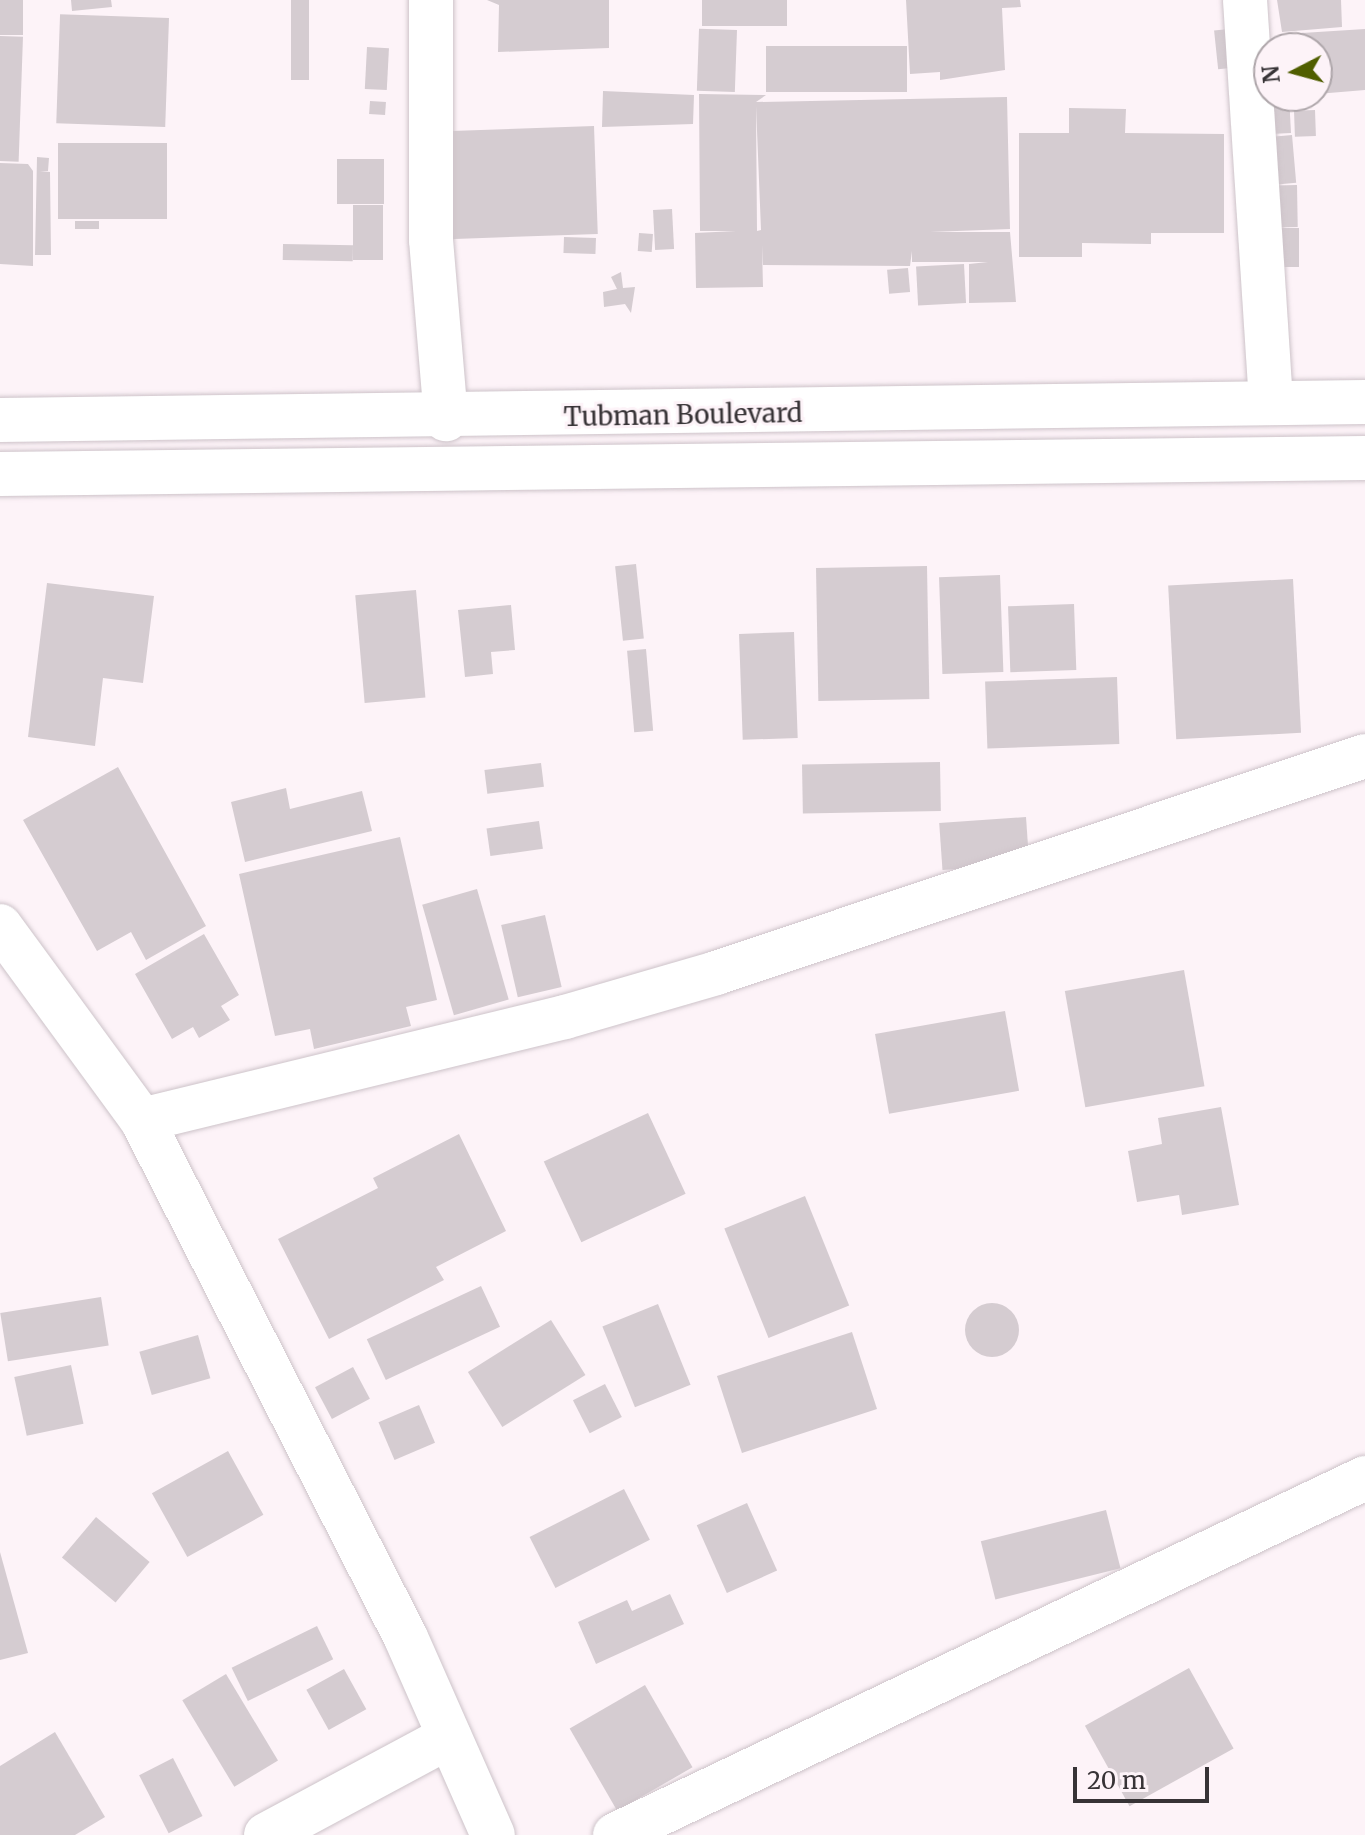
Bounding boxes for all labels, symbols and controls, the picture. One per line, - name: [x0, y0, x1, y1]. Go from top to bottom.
- north arrow: [1253, 32, 1333, 112]
- text: N: [1256, 64, 1286, 84]
- street label: Tubman Boulevard: [563, 397, 803, 433]
- scale bar: [1077, 1751, 1213, 1801]
- text: 20 m: [1087, 1765, 1146, 1796]

